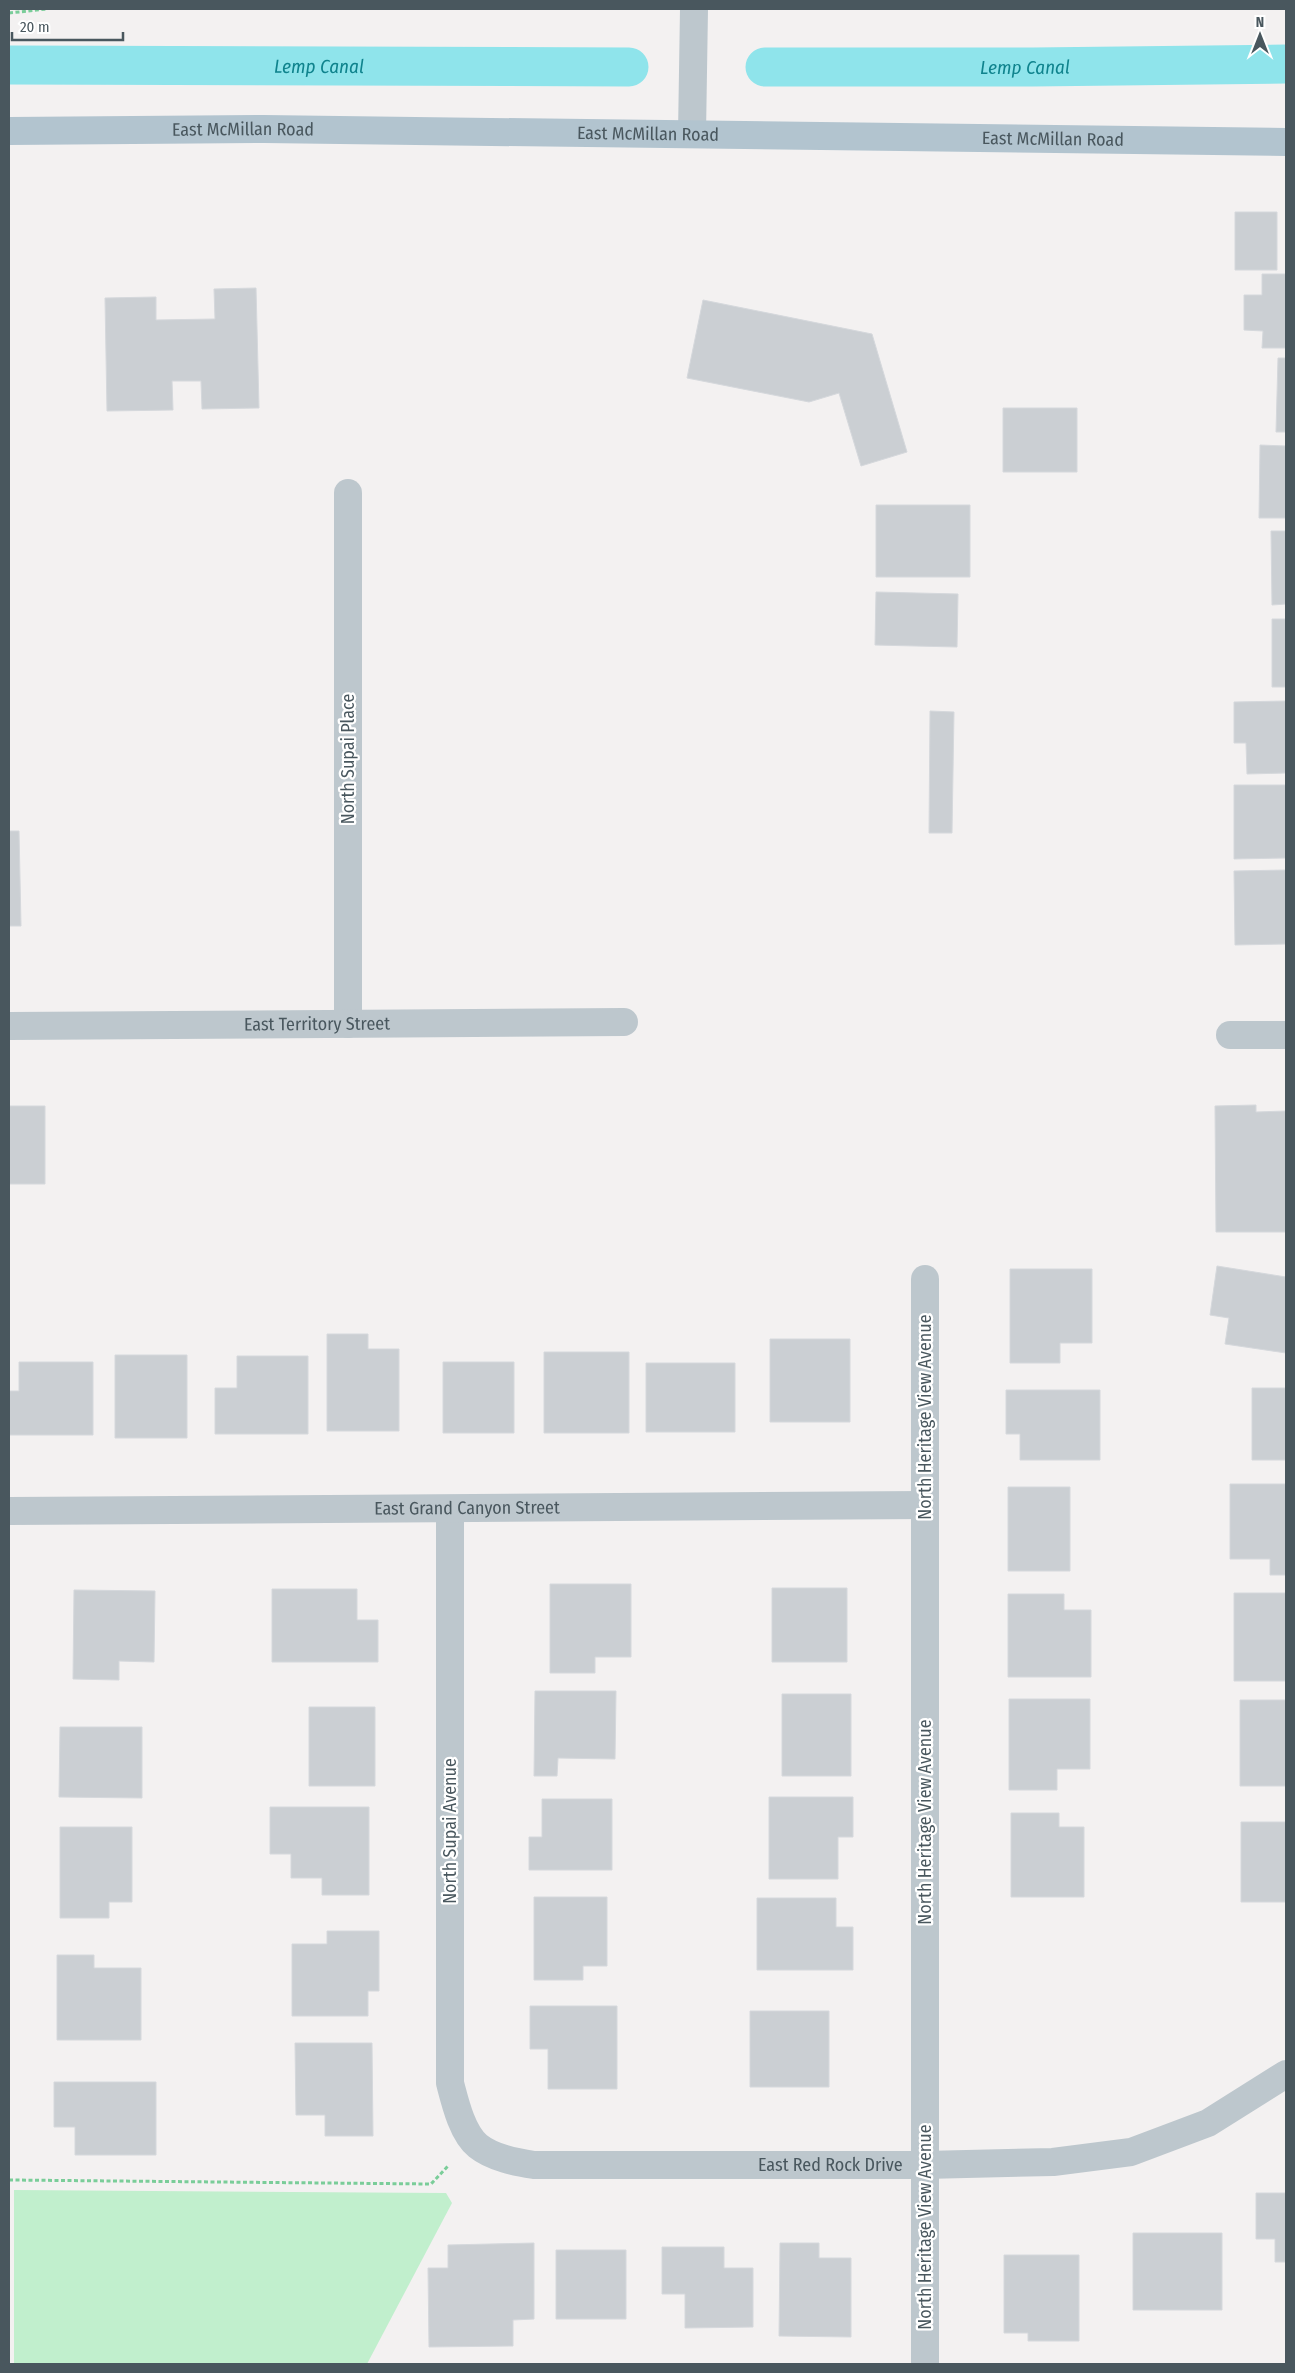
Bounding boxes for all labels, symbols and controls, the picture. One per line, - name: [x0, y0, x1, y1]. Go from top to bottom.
- scale bar: [12, 10, 124, 42]
- north arrow: [1235, 10, 1285, 60]
- text: N: [1256, 14, 1264, 31]
- text: 20 m: [20, 18, 50, 36]
- water label: Lemp Canal: [274, 55, 364, 78]
- water label: Lemp Canal: [980, 56, 1070, 79]
- street label: East McMillan Road: [172, 118, 314, 141]
- street label: East McMillan Road: [577, 122, 719, 146]
- street label: East McMillan Road: [982, 127, 1124, 151]
- street label: North Supai Place: [337, 694, 359, 824]
- street label: East Territory Street: [244, 1013, 390, 1035]
- street label: North Heritage View Avenue: [914, 1314, 936, 1520]
- street label: East Grand Canyon Street: [374, 1496, 560, 1520]
- street label: North Heritage View Avenue: [914, 1719, 936, 1925]
- street label: North Supai Avenue: [439, 1758, 461, 1904]
- street label: North Heritage View Avenue: [914, 2124, 936, 2330]
- street label: East Red Rock Drive: [758, 2154, 903, 2176]

